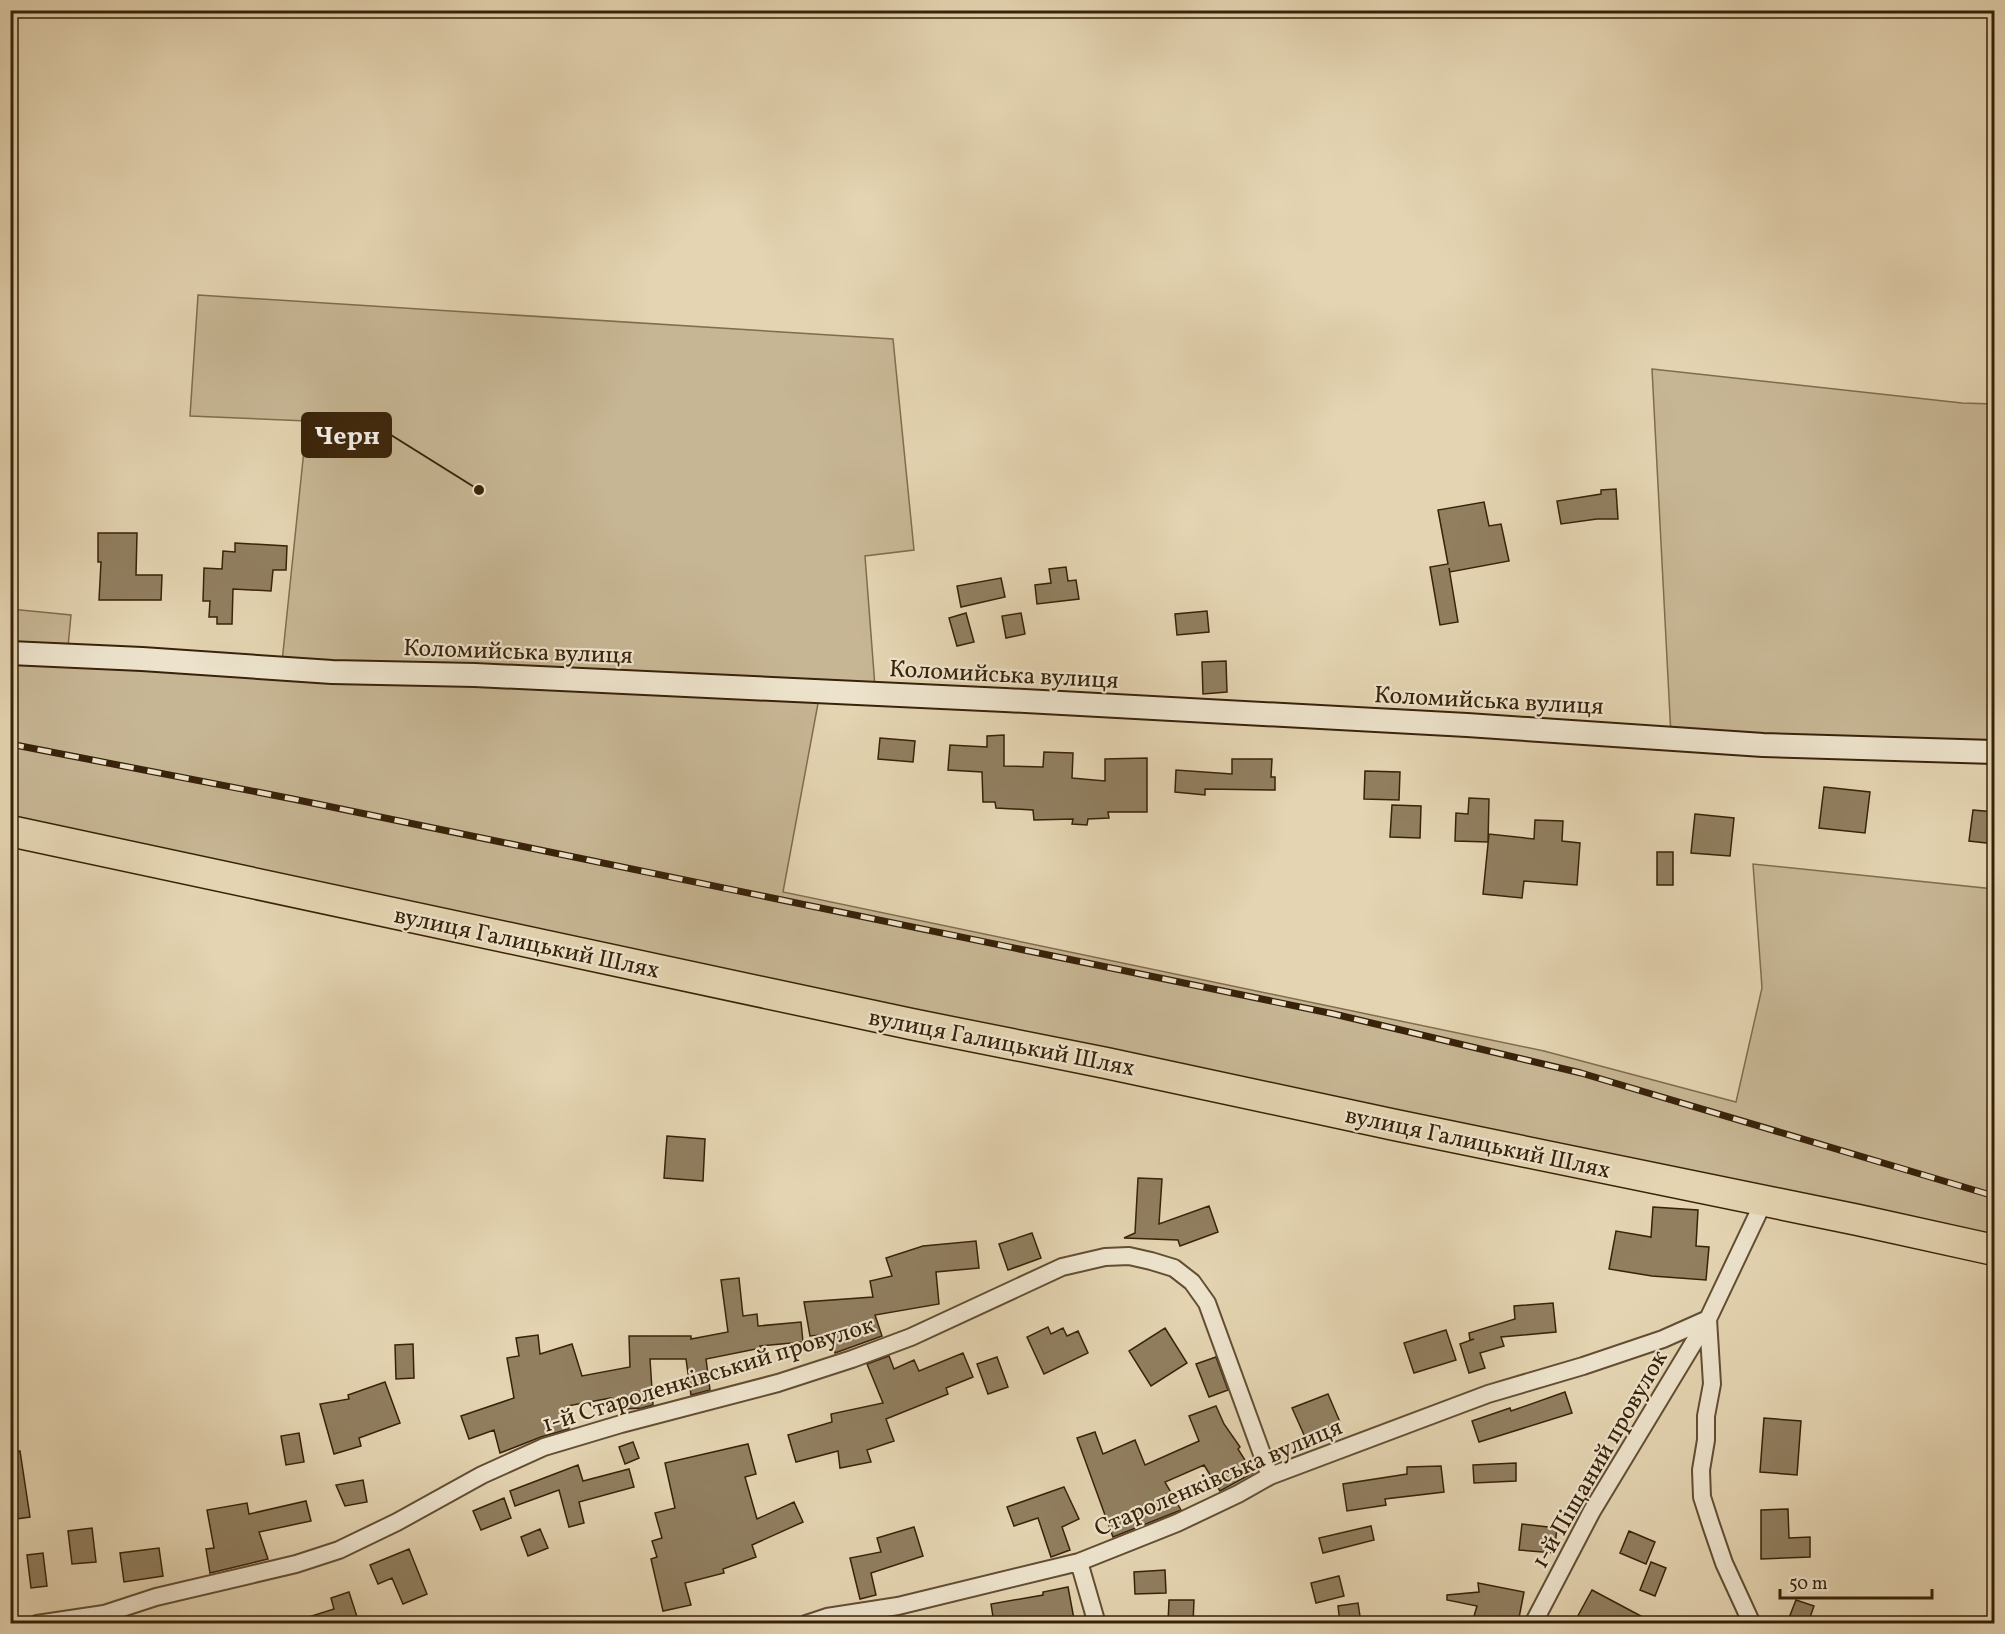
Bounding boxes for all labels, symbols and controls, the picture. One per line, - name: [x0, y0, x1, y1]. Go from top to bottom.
- callout: Черн: [302, 413, 391, 457]
- text: Черн: [314, 419, 380, 455]
- street label: Коломийська вулиця: [403, 632, 633, 674]
- street label: Коломийська вулиця: [888, 653, 1120, 699]
- street label: Коломийська вулиця: [1373, 679, 1605, 725]
- street label: вулиця Галицький Шлях: [391, 899, 663, 989]
- street label: вулиця Галицький Шлях: [865, 1001, 1138, 1086]
- street label: вулиця Галицький Шлях: [1342, 1099, 1614, 1189]
- street label: 1-й Староленківський провулок: [538, 1309, 879, 1443]
- street label: 1-й Піщаний провулок: [1524, 1344, 1677, 1576]
- street label: Староленківська вулиця: [1090, 1411, 1348, 1547]
- scale bar: [1780, 1562, 1932, 1600]
- text: 50 m: [1789, 1572, 1828, 1597]

